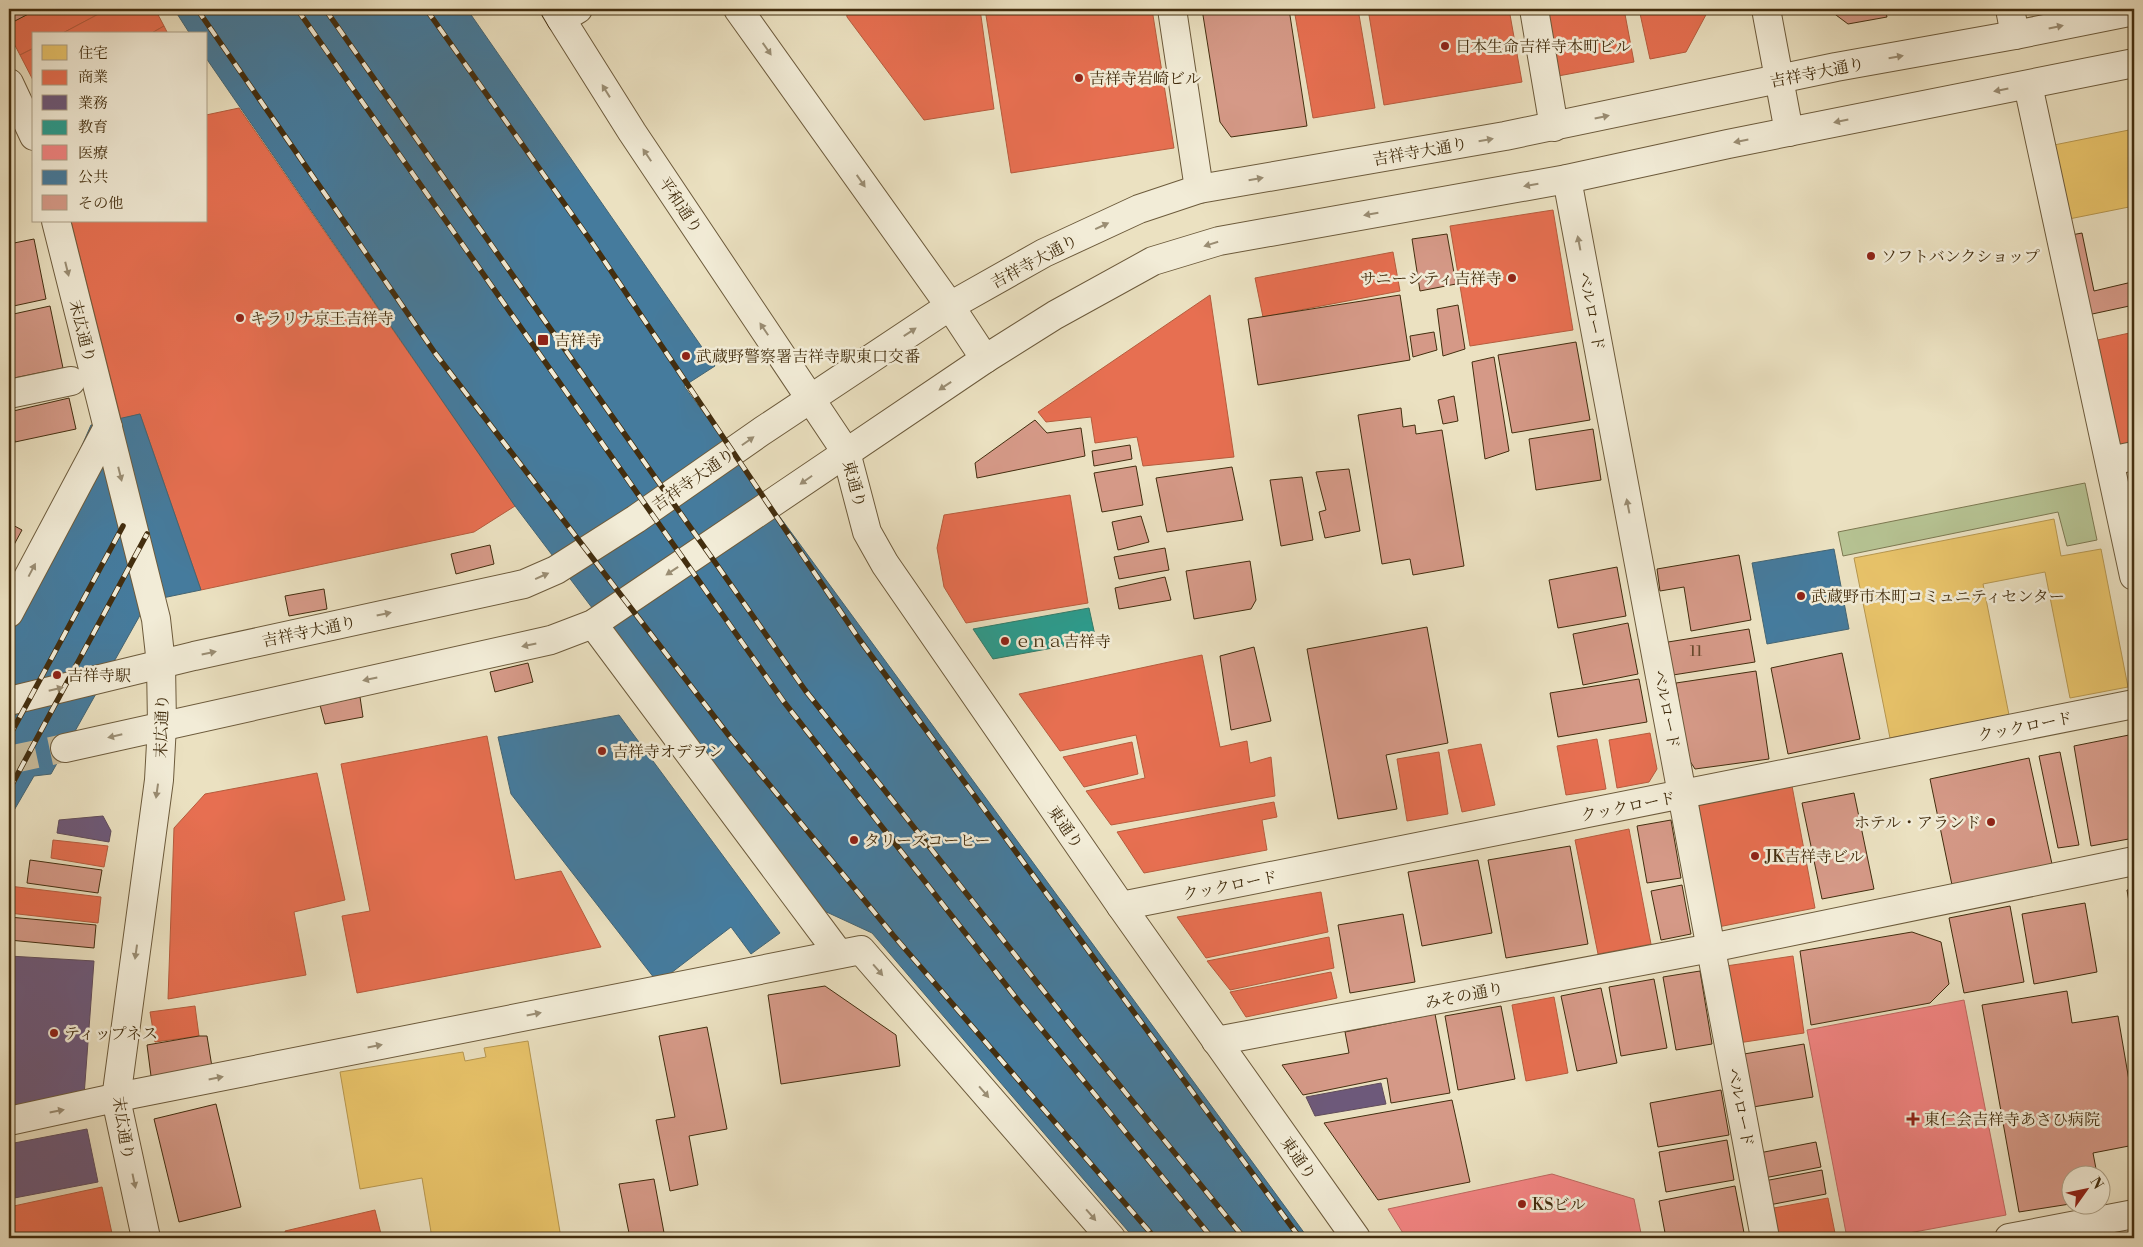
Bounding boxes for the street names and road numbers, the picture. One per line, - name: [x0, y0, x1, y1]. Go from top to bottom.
- street label: 吉祥寺大通り: [1768, 54, 1866, 92]
- street label: 吉祥寺大通り: [1371, 134, 1469, 170]
- street label: 平和通り: [654, 173, 706, 238]
- street label: 吉祥寺大通り: [987, 231, 1082, 293]
- street label: ベルロード: [1574, 270, 1608, 352]
- street label: 末広通り: [65, 298, 99, 365]
- street label: 吉祥寺大通り: [649, 444, 739, 516]
- street label: 東通り: [838, 458, 870, 510]
- street label: 吉祥寺大通り: [260, 612, 358, 652]
- street label: ベルロード: [1649, 668, 1683, 750]
- street label: 末広通り: [151, 694, 173, 758]
- street label: クックロード: [1976, 708, 2074, 746]
- street label: クックロード: [1579, 788, 1677, 826]
- street label: 東通り: [1043, 802, 1087, 853]
- street label: クックロード: [1181, 867, 1279, 905]
- street label: みその通り: [1423, 979, 1505, 1013]
- street label: ベルロード: [1723, 1066, 1757, 1148]
- street label: 末広通り: [108, 1095, 138, 1161]
- street label: 東通り: [1276, 1133, 1320, 1184]

